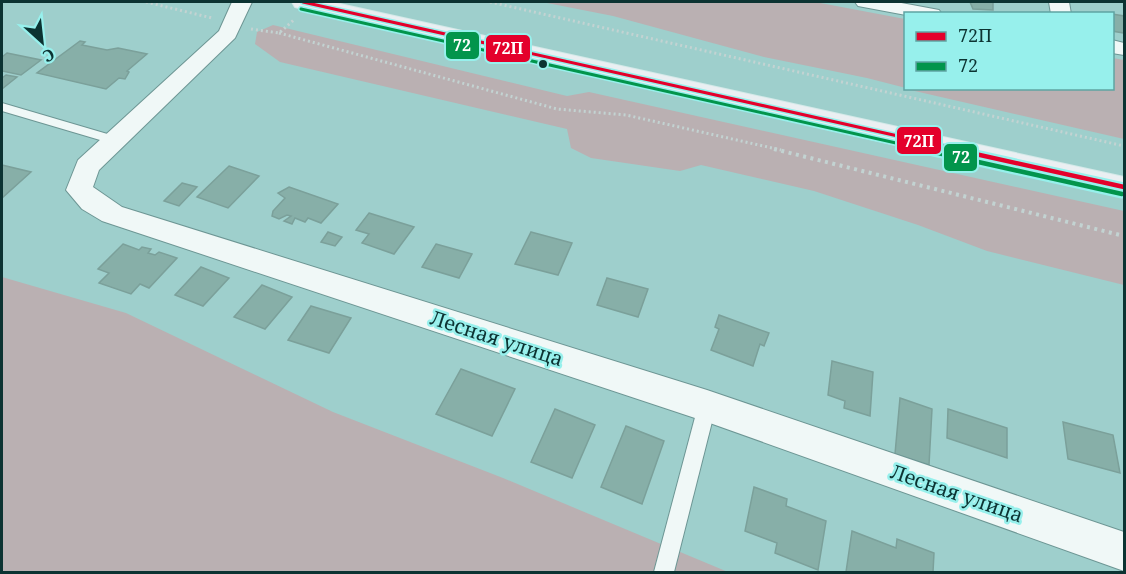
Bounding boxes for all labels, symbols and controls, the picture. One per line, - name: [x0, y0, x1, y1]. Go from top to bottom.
- north arrow: [12, 12, 72, 72]
- legend: [904, 12, 1114, 90]
- text: 72П: [958, 23, 992, 47]
- line badge: 72: [445, 31, 480, 60]
- text: 72: [453, 34, 471, 56]
- line badge: 72П: [485, 34, 531, 63]
- text: 72П: [493, 37, 524, 59]
- text: С: [39, 43, 58, 68]
- text: 72: [958, 53, 978, 77]
- unlabelled marker: [537, 58, 549, 70]
- line badge: 72П: [896, 126, 942, 155]
- text: 72П: [904, 130, 935, 152]
- line badge: 72: [943, 143, 978, 172]
- text: 72: [952, 146, 970, 168]
- street label: Лесная улица: [427, 304, 567, 372]
- street label: Лесная улица: [887, 458, 1027, 528]

